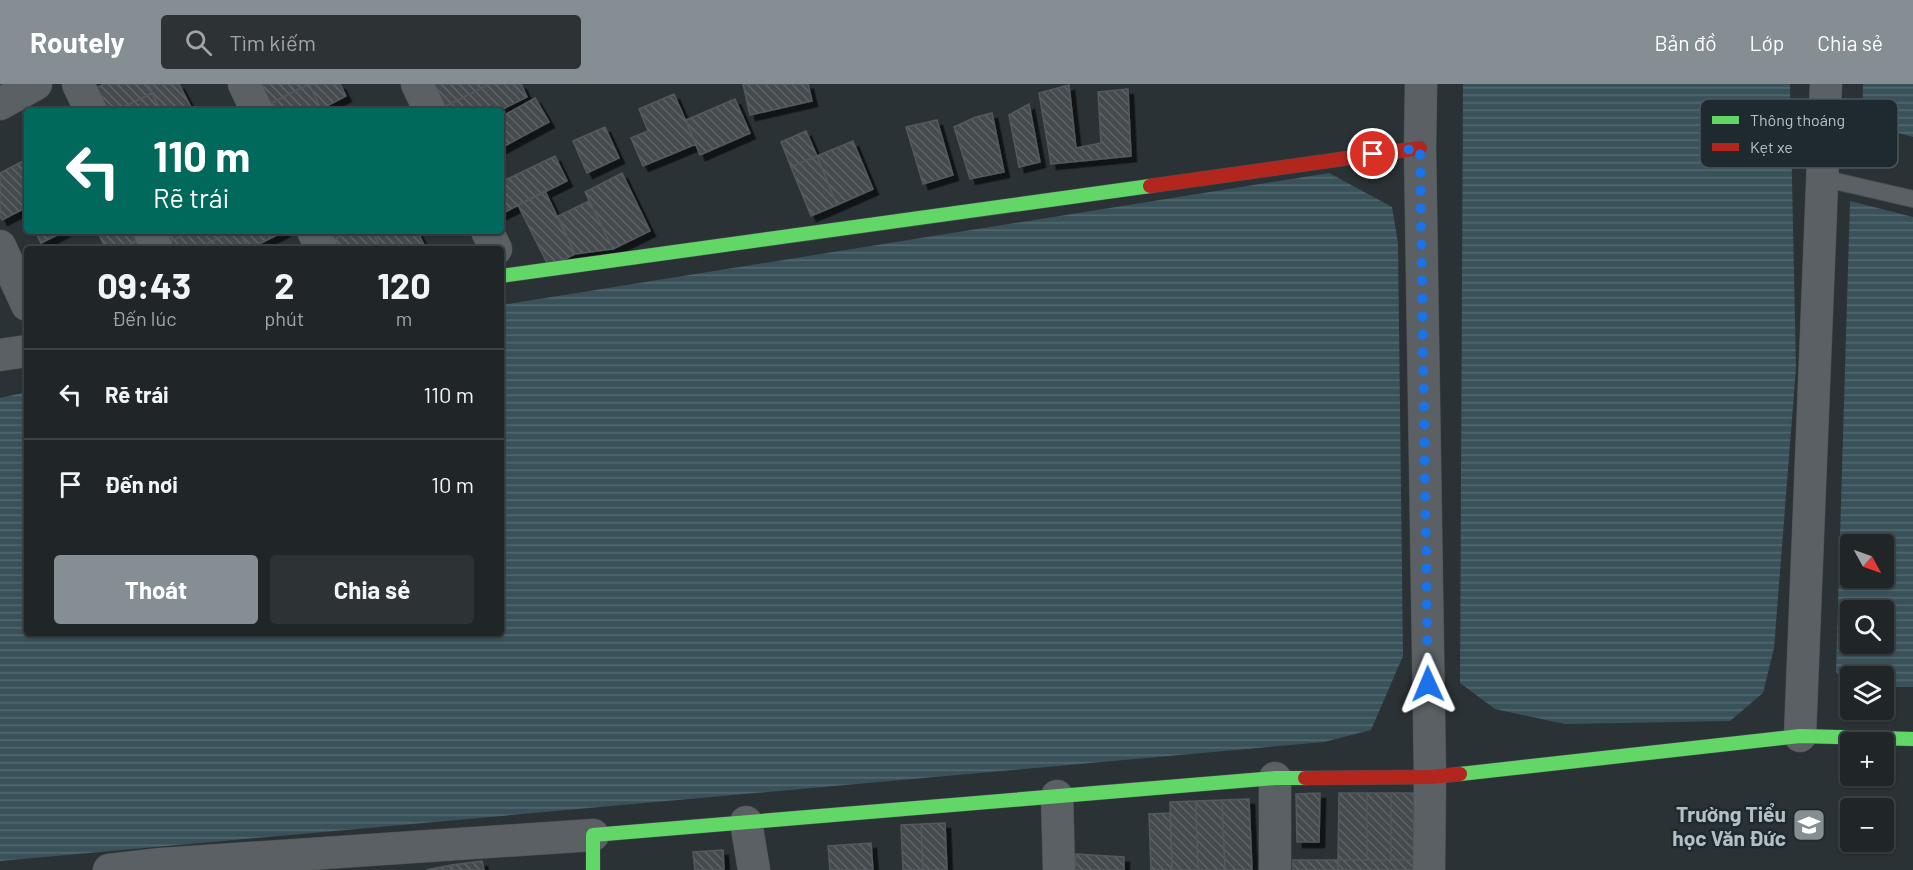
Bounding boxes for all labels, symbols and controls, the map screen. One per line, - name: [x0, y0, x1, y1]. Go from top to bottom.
- search box: [161, 15, 581, 69]
- text: Routely: [30, 25, 125, 59]
- icon: search: [182, 26, 215, 59]
- text: Tìm kiếm: [230, 29, 316, 55]
- text: Bản đồ: [1655, 30, 1717, 55]
- text: Lớp: [1750, 30, 1784, 55]
- text: Chia sẻ: [1817, 30, 1883, 55]
- legend: [1700, 99, 1898, 168]
- text: Thông thoáng: [1750, 110, 1845, 129]
- pin: [1347, 128, 1398, 179]
- text: 110 m: [153, 130, 250, 180]
- icon: left: [54, 132, 132, 210]
- icon: arrive: [1356, 137, 1389, 170]
- text: Kẹt xe: [1750, 137, 1793, 156]
- text: Rẽ trái: [153, 181, 230, 213]
- text: 09:43: [97, 263, 191, 306]
- text: 2: [274, 263, 294, 306]
- text: 120: [377, 263, 431, 306]
- text: Đến lúc: [112, 306, 177, 330]
- text: phút: [264, 306, 304, 330]
- text: m: [396, 306, 412, 330]
- icon: left: [54, 378, 87, 411]
- text: Rẽ trái: [105, 381, 169, 407]
- text: 110 m: [424, 381, 474, 407]
- icon: arrive: [54, 468, 87, 501]
- text: Đến nơi: [105, 471, 178, 497]
- text: 10 m: [431, 471, 474, 497]
- north arrow: [1840, 534, 1894, 588]
- map controls: [1840, 534, 1894, 852]
- button: Thoát: [54, 555, 258, 624]
- button: Chia sẻ: [270, 555, 474, 624]
- button: search: [1840, 600, 1894, 654]
- position arrow: [1396, 652, 1460, 716]
- button: layers: [1840, 666, 1894, 720]
- button: +: [1840, 732, 1894, 786]
- button: −: [1840, 798, 1894, 852]
- place label: Trường Tiểu học Văn Đức: [1672, 801, 1786, 850]
- school or university icon: Trường Tiểu học Văn Đức: [1791, 807, 1827, 843]

